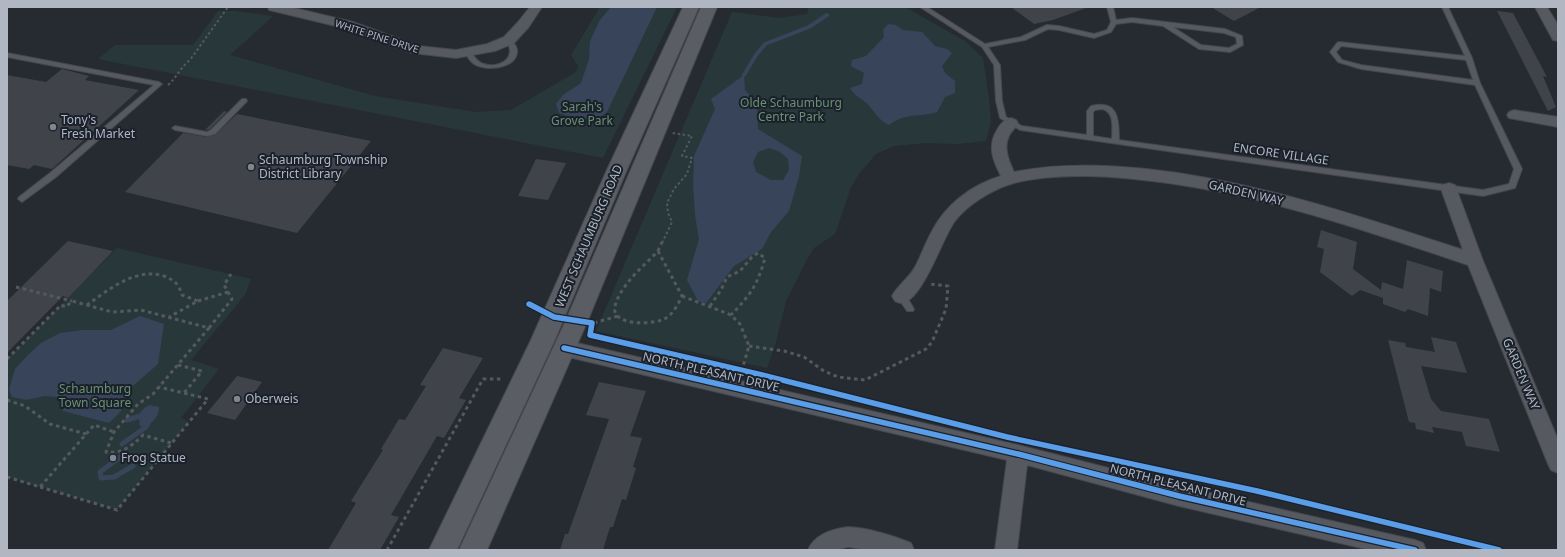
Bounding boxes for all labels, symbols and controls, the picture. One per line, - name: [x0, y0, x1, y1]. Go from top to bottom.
- street label: WHITE PINE DRIVE: [333, 16, 421, 56]
- park label: Olde Schaumburg Centre Park: [740, 94, 842, 125]
- park label: Sarah's Grove Park: [551, 98, 613, 129]
- place label: Tony's Fresh Market: [61, 111, 136, 142]
- marker: Tony's Fresh Market: [48, 122, 58, 132]
- street label: ENCORE VILLAGE: [1232, 138, 1330, 169]
- place label: Schaumburg Township District Library: [259, 151, 388, 182]
- marker: Schaumburg Township District Library: [246, 162, 256, 172]
- street label: WEST SCHAUMBURG ROAD: [551, 162, 626, 310]
- street label: GARDEN WAY: [1207, 176, 1285, 209]
- street label: GARDEN WAY: [1499, 336, 1544, 412]
- street label: NORTH PLEASANT DRIVE: [641, 347, 781, 396]
- park label: Schaumburg Town Square: [59, 380, 131, 411]
- place label: Oberweis: [245, 390, 299, 407]
- marker: Oberweis: [232, 394, 242, 404]
- place label: Frog Statue: [121, 449, 186, 466]
- marker: Frog Statue: [108, 453, 118, 463]
- street label: NORTH PLEASANT DRIVE: [1108, 459, 1248, 510]

